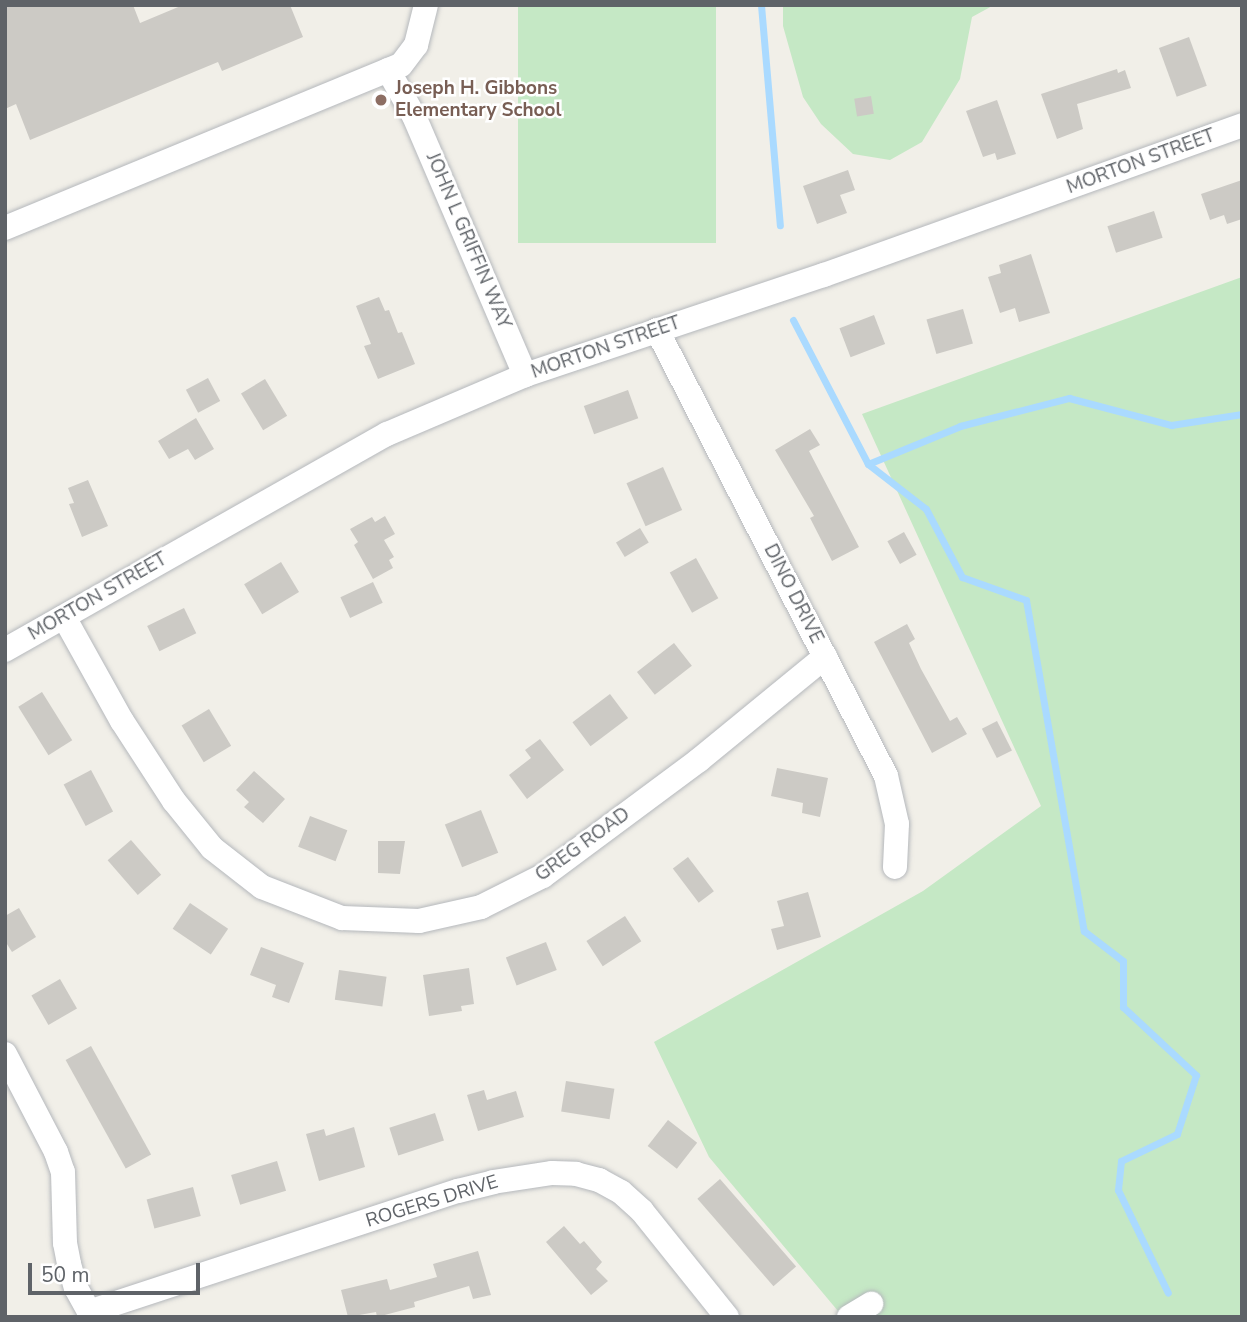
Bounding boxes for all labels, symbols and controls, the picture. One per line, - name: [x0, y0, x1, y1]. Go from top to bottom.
- place label: Joseph H. Gibbons Elementary School: [395, 78, 562, 122]
- marker: Joseph H. Gibbons Elementary School: [373, 92, 389, 108]
- street label: MORTON STREET: [1064, 125, 1218, 199]
- street label: JOHN L GRIFFIN WAY: [421, 149, 515, 333]
- street label: MORTON STREET: [528, 312, 684, 384]
- street label: DINO DRIVE: [758, 541, 828, 647]
- street label: MORTON STREET: [25, 548, 171, 646]
- street label: GREG ROAD: [531, 803, 635, 887]
- street label: ROGERS DRIVE: [363, 1171, 501, 1233]
- scale bar: [32, 1248, 203, 1292]
- text: 50 m: [41, 1261, 90, 1289]

